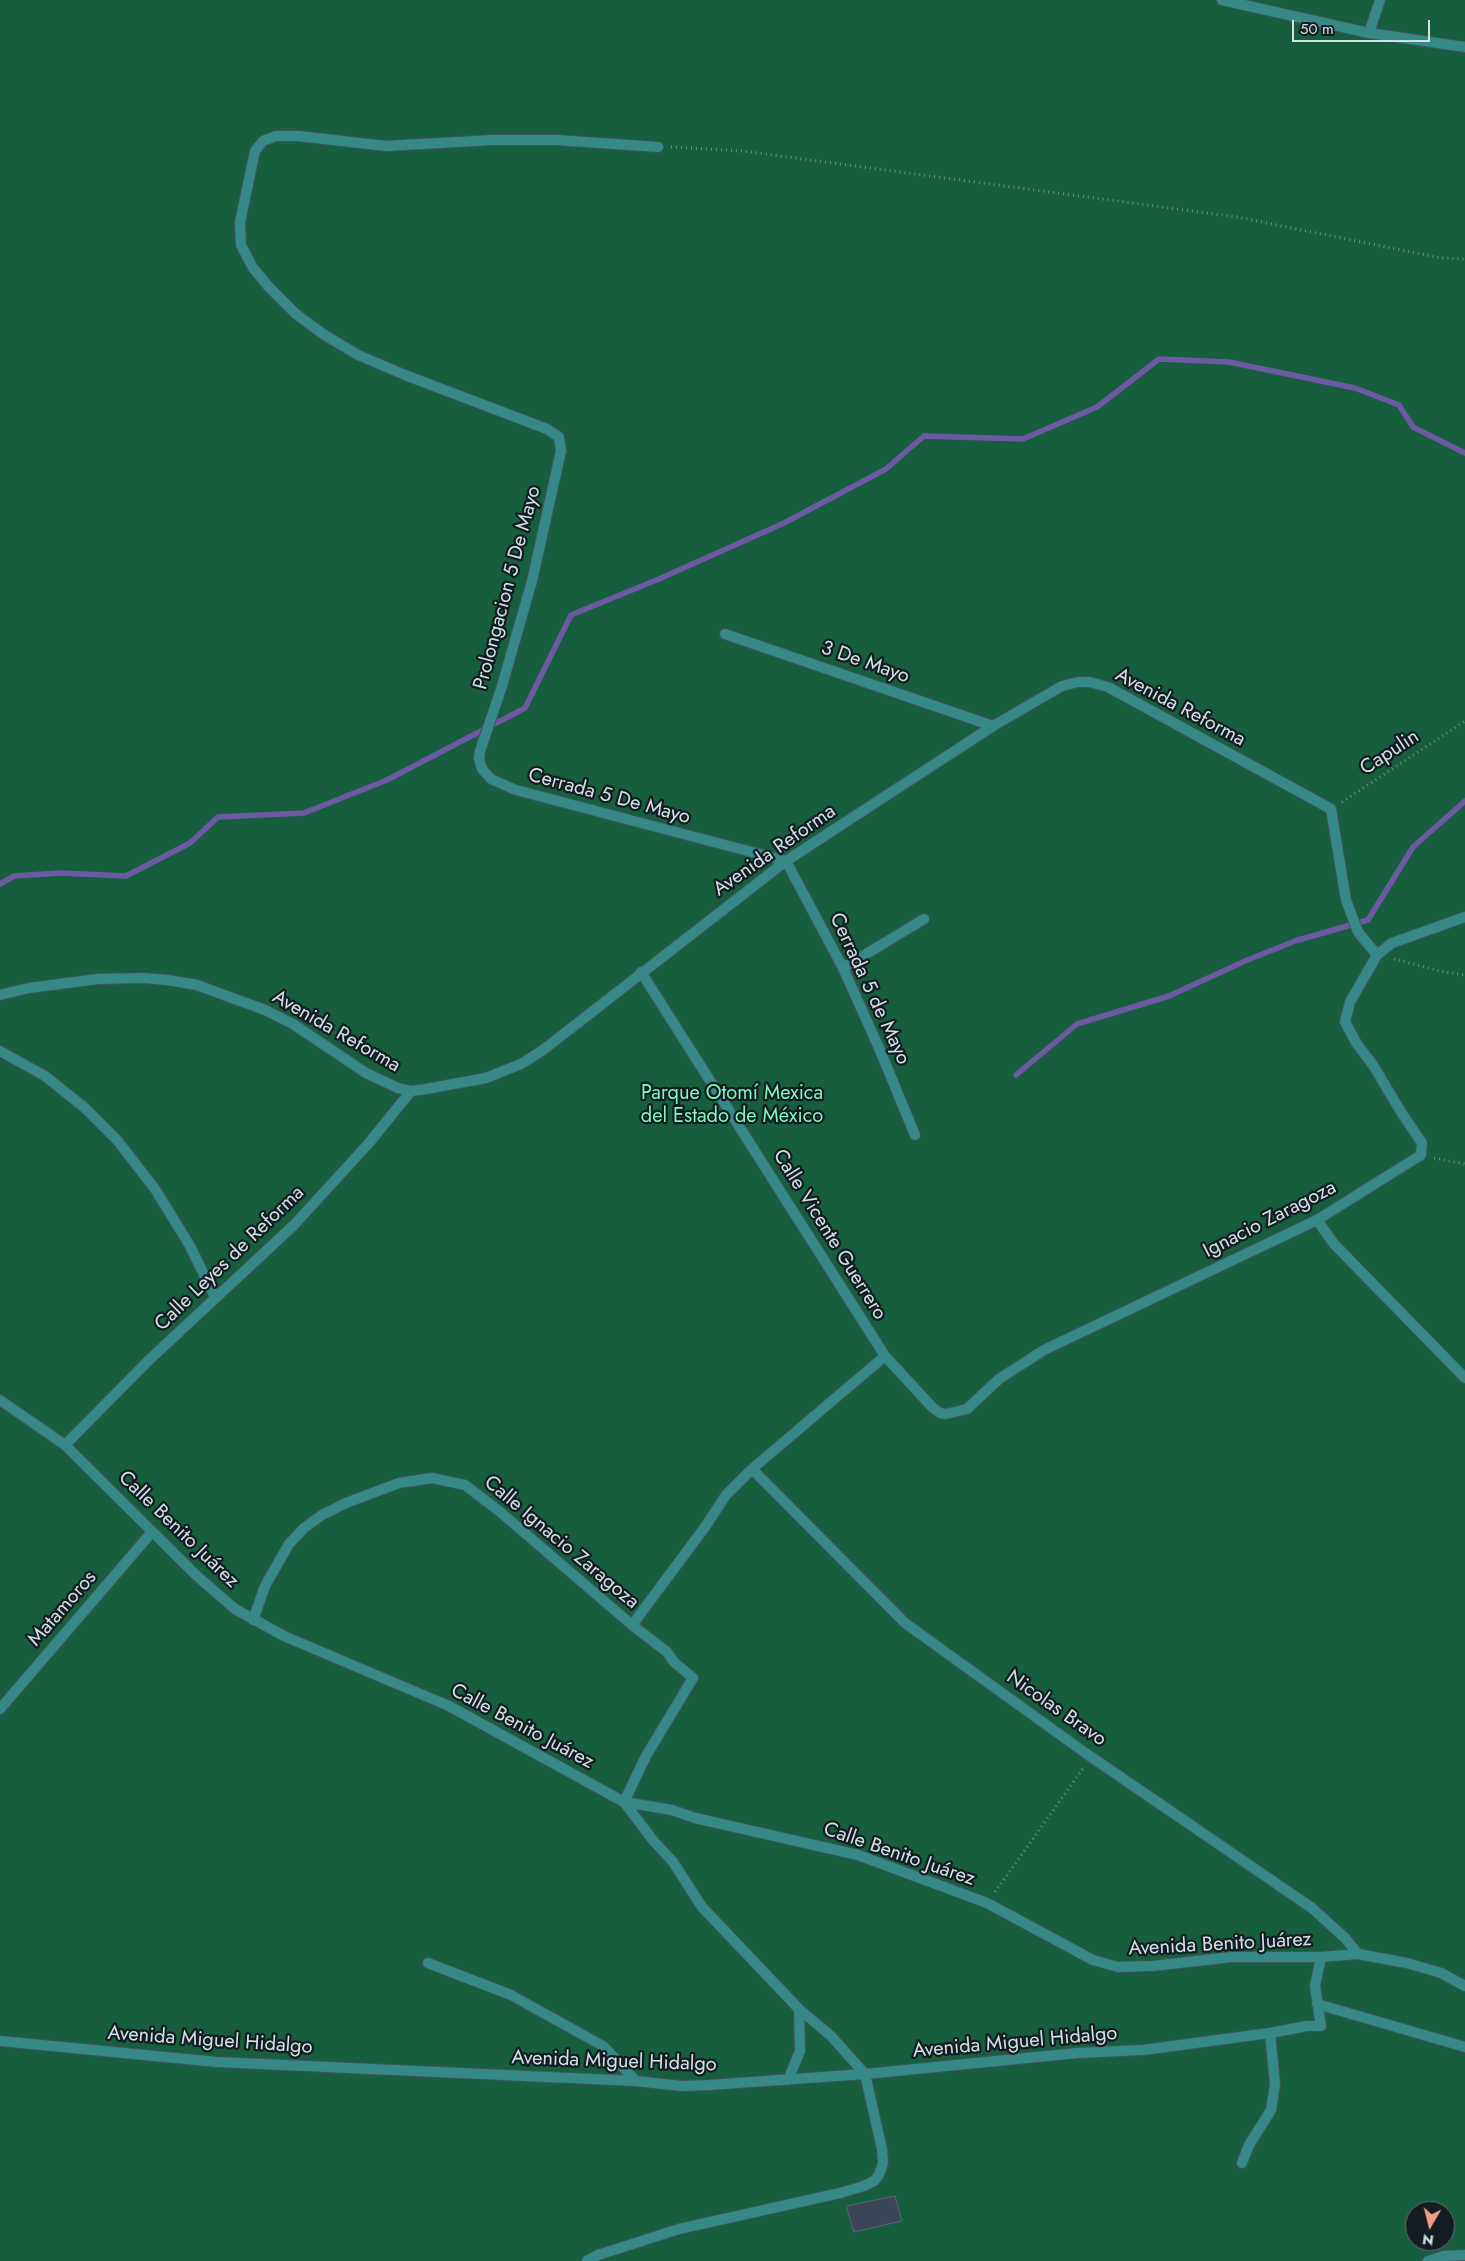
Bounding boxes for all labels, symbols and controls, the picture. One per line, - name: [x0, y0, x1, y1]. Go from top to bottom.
- scale bar: [1295, 10, 1432, 42]
- text: 50 m: [1300, 18, 1334, 40]
- street label: Prolongacion 5 De Mayo: [469, 484, 547, 692]
- street label: 3 De Mayo: [818, 637, 912, 689]
- street label: Avenida Reforma: [1111, 664, 1249, 752]
- street label: Capulin: [1356, 725, 1424, 781]
- street label: Cerrada 5 De Mayo: [525, 764, 693, 830]
- street label: Avenida Reforma: [709, 800, 841, 902]
- street label: Cerrada 5 de Mayo: [823, 909, 915, 1069]
- street label: Avenida Reforma: [268, 986, 404, 1078]
- park label: Parque Otomí Mexica del Estado de México: [641, 1082, 823, 1129]
- street label: Calle Vicente Guerrero: [767, 1145, 891, 1325]
- street label: Ignacio Zaragoza: [1200, 1176, 1340, 1264]
- street label: Calle Leyes de Reforma: [150, 1181, 310, 1337]
- street label: Calle Benito Juárez: [113, 1466, 243, 1594]
- street label: Calle Ignacio Zaragoza: [479, 1471, 643, 1615]
- street label: Matamoros: [24, 1566, 102, 1652]
- street label: Nicolas Bravo: [1001, 1666, 1111, 1752]
- street label: Calle Benito Juárez: [446, 1679, 598, 1775]
- street label: Calle Benito Juárez: [820, 1818, 978, 1892]
- street label: Avenida Benito Juárez: [1128, 1928, 1312, 1962]
- street label: Avenida Miguel Hidalgo: [107, 2022, 313, 2060]
- street label: Avenida Miguel Hidalgo: [912, 2022, 1118, 2064]
- street label: Avenida Miguel Hidalgo: [511, 2046, 717, 2078]
- north arrow: [1405, 2201, 1455, 2251]
- text: N: [1421, 2229, 1435, 2251]

